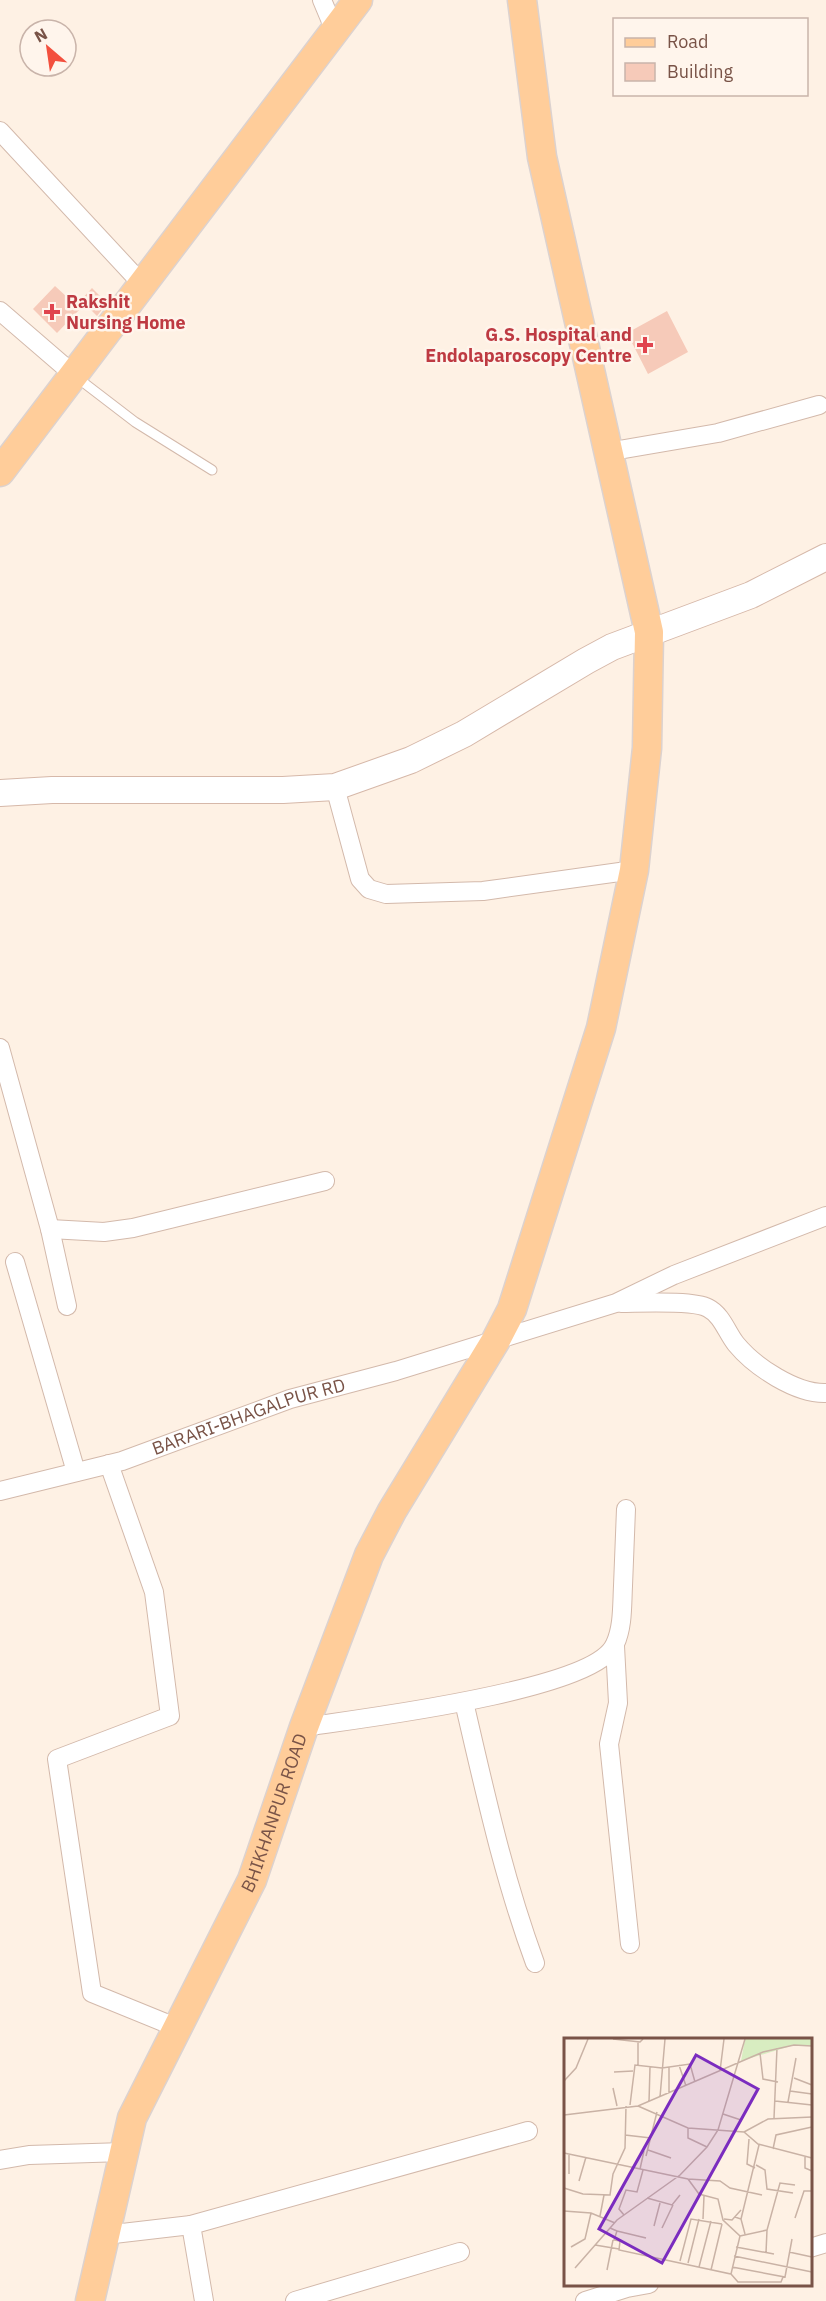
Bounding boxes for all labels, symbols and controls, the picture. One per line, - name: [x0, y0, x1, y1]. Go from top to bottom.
- north arrow: [18, 18, 78, 78]
- legend: [613, 18, 808, 96]
- text: N: [31, 23, 51, 46]
- text: Road: [667, 30, 708, 53]
- text: Building: [667, 60, 734, 83]
- place label: Rakshit Nursing Home: [66, 290, 186, 334]
- marker: Rakshit Nursing Home: [43, 303, 61, 321]
- place label: G.S. Hospital and Endolaparoscopy Centre: [425, 323, 632, 367]
- marker: G.S. Hospital and Endolaparoscopy Centre: [636, 336, 654, 354]
- street label: BARARI-BHAGALPUR RD: [149, 1373, 348, 1460]
- street label: BHIKHANPUR ROAD: [236, 1730, 312, 1896]
- inset map: [564, 2038, 811, 2286]

